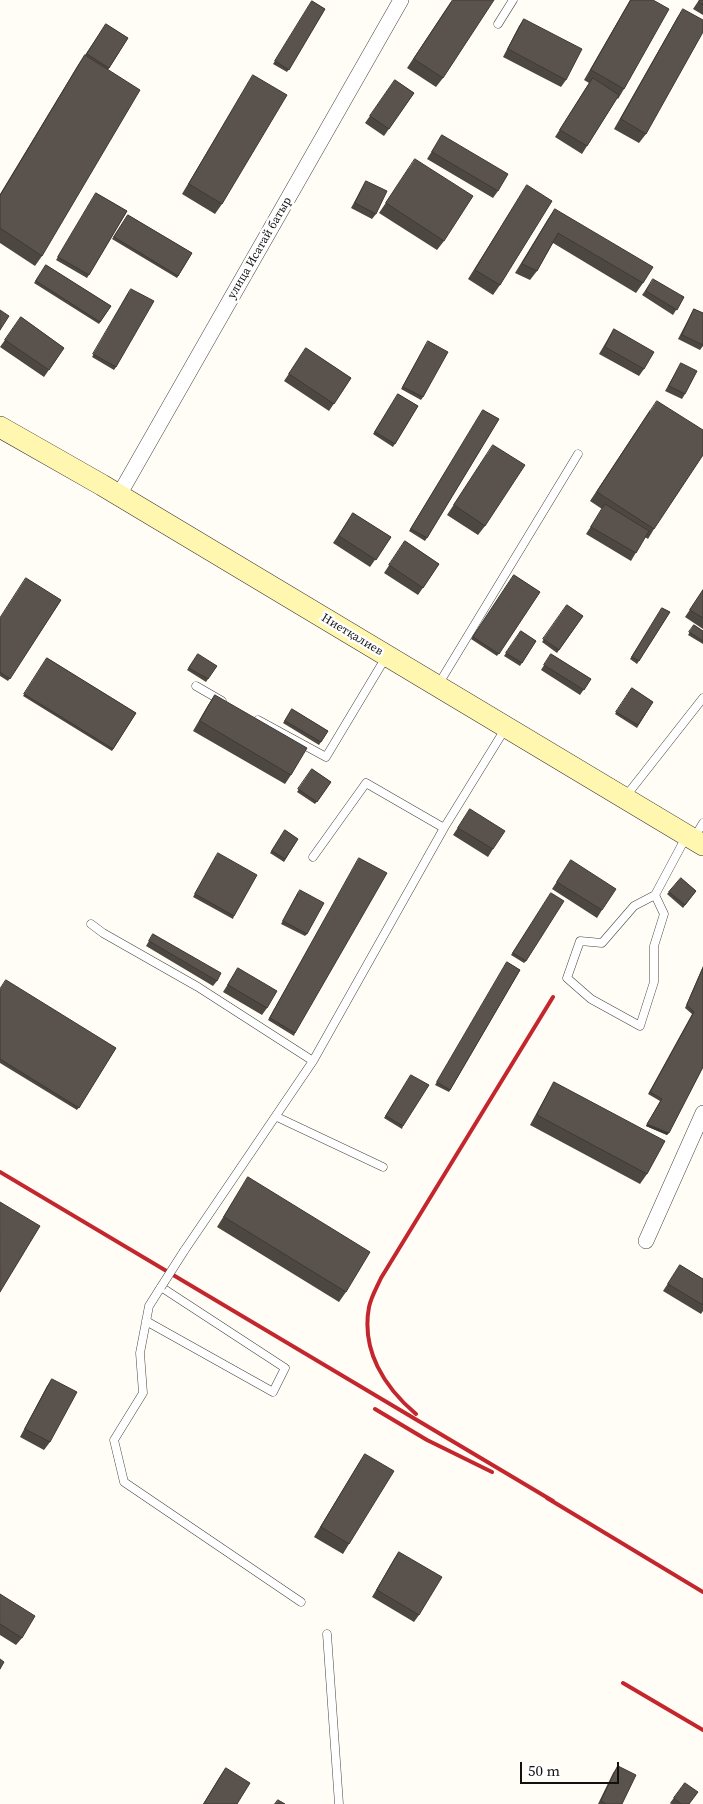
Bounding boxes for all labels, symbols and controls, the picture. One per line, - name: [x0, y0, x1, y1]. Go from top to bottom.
- street label: улица Исатай батыр: [225, 195, 295, 301]
- street label: Ниетқалиев: [319, 611, 385, 659]
- scale bar: [523, 1752, 622, 1784]
- text: 50 m: [528, 1760, 560, 1781]

